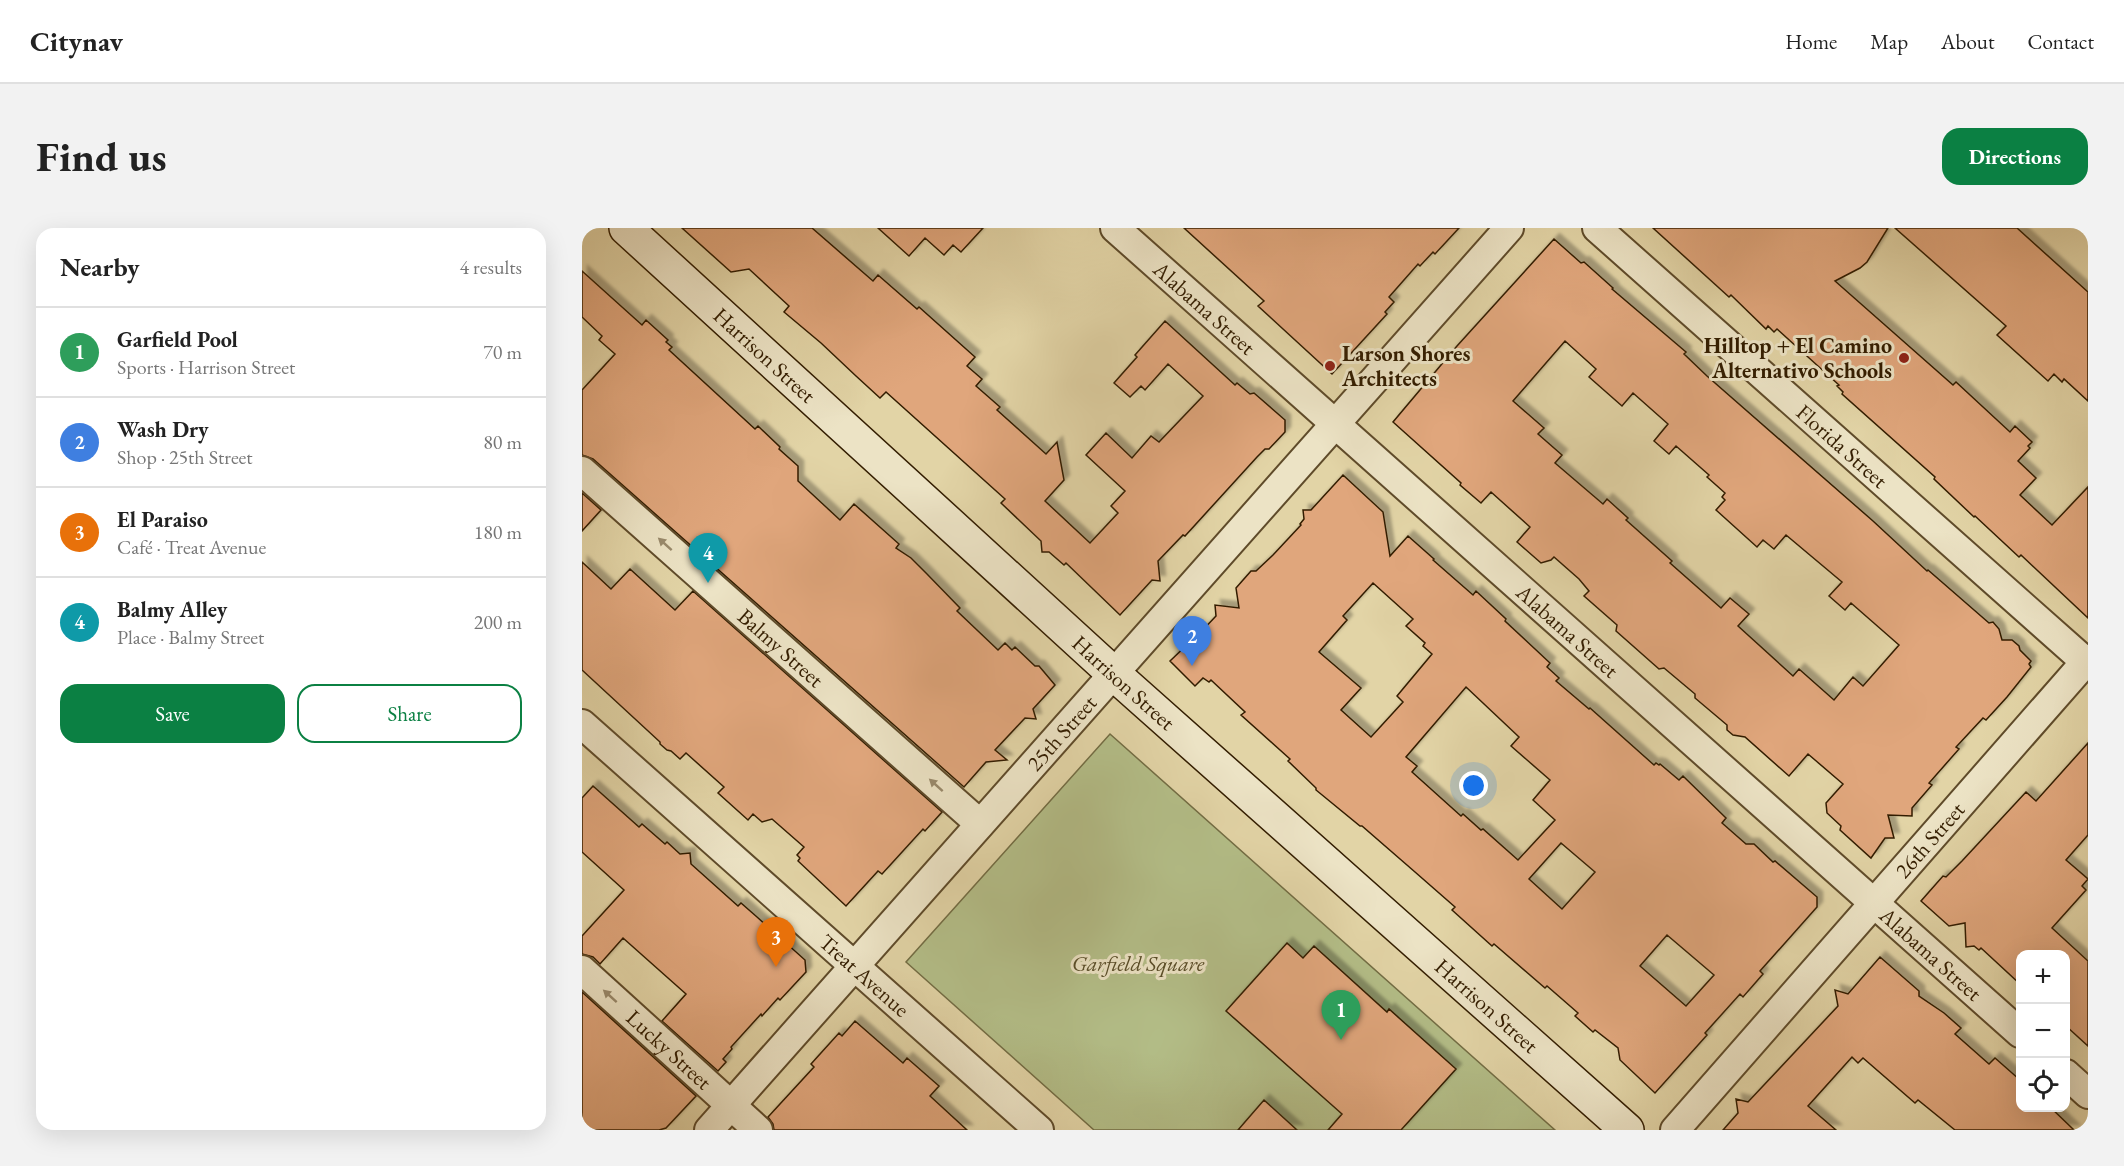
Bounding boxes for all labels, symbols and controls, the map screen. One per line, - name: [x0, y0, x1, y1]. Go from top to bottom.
- text: Citynav: [30, 23, 123, 59]
- text: Home: [1785, 28, 1837, 55]
- text: Map: [1870, 28, 1908, 55]
- text: About: [1941, 28, 1994, 55]
- text: Contact: [2027, 28, 2094, 55]
- button: Directions: [1942, 128, 2088, 185]
- text: Find us: [36, 129, 167, 184]
- text: Nearby: [60, 250, 140, 284]
- text: 4 results: [459, 254, 522, 280]
- street label: Alabama Street: [1147, 254, 1262, 361]
- street label: Harrison Street: [707, 301, 822, 409]
- text: Garfield Pool: [117, 325, 238, 354]
- place label: Hilltop + El Camino Alternativo Schools: [1704, 331, 1892, 385]
- text: 1: [74, 339, 85, 365]
- text: 70 m: [483, 339, 522, 365]
- place label: Larson Shores Architects: [1341, 339, 1471, 393]
- marker: Hilltop + El Camino Alternativo Schools: [1897, 351, 1911, 365]
- text: Sports · Harrison Street: [117, 354, 295, 380]
- marker: Larson Shores Architects: [1323, 359, 1337, 373]
- street label: Florida Street: [1790, 397, 1894, 494]
- text: Wash Dry: [117, 415, 209, 444]
- text: 2: [74, 429, 85, 455]
- text: 80 m: [483, 429, 522, 455]
- text: Shop · 25th Street: [117, 444, 253, 470]
- text: El Paraiso: [117, 505, 208, 534]
- text: 3: [74, 519, 85, 545]
- text: 180 m: [474, 519, 522, 545]
- text: Café · Treat Avenue: [117, 534, 266, 560]
- pin: 4: [688, 534, 728, 583]
- one-way arrow: [658, 538, 673, 551]
- street label: Alabama Street: [1510, 577, 1625, 684]
- text: Balmy Alley: [117, 595, 227, 624]
- street label: Balmy Street: [732, 602, 830, 693]
- text: 4: [74, 609, 85, 635]
- text: 200 m: [474, 609, 522, 635]
- pin: 2: [1172, 616, 1212, 666]
- text: Place · Balmy Street: [117, 624, 264, 650]
- street label: Harrison Street: [1066, 628, 1182, 736]
- button: Save: [60, 684, 285, 743]
- button: Share: [297, 684, 522, 743]
- street label: 25th Street: [1020, 689, 1103, 777]
- your location: [1459, 771, 1488, 800]
- one-way arrow: [929, 779, 944, 792]
- street label: 26th Street: [1888, 795, 1971, 884]
- street label: Alabama Street: [1873, 900, 1988, 1007]
- pin: 3: [756, 918, 796, 967]
- street label: Treat Avenue: [813, 927, 916, 1023]
- park label: Garfield Square: [1072, 949, 1205, 978]
- map controls: [2016, 950, 2070, 1112]
- button: +: [2016, 950, 2070, 1004]
- street label: Harrison Street: [1429, 952, 1545, 1059]
- one-way arrow: [603, 989, 617, 1003]
- pin: 1: [1322, 990, 1360, 1040]
- street label: Lucky Street: [620, 1003, 718, 1096]
- button: −: [2016, 1004, 2070, 1058]
- button: locate: [2016, 1058, 2070, 1112]

